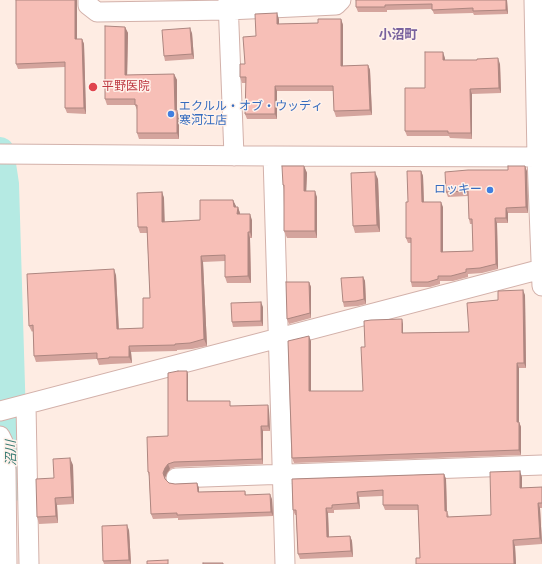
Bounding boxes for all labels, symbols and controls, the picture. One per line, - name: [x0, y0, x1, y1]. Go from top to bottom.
- district label: 小沼町: [379, 28, 417, 44]
- place label: 平野医院: [102, 80, 150, 94]
- marker: 平野医院: [87, 81, 99, 93]
- place label: エクルル・オブ・ウッディ 寒河江店: [179, 100, 323, 128]
- marker: エクルル・オブ・ウッディ 寒河江店: [166, 109, 176, 119]
- place label: ロッキー: [434, 183, 482, 197]
- marker: ロッキー: [485, 185, 495, 195]
- water label: 沼川: [4, 440, 20, 466]

